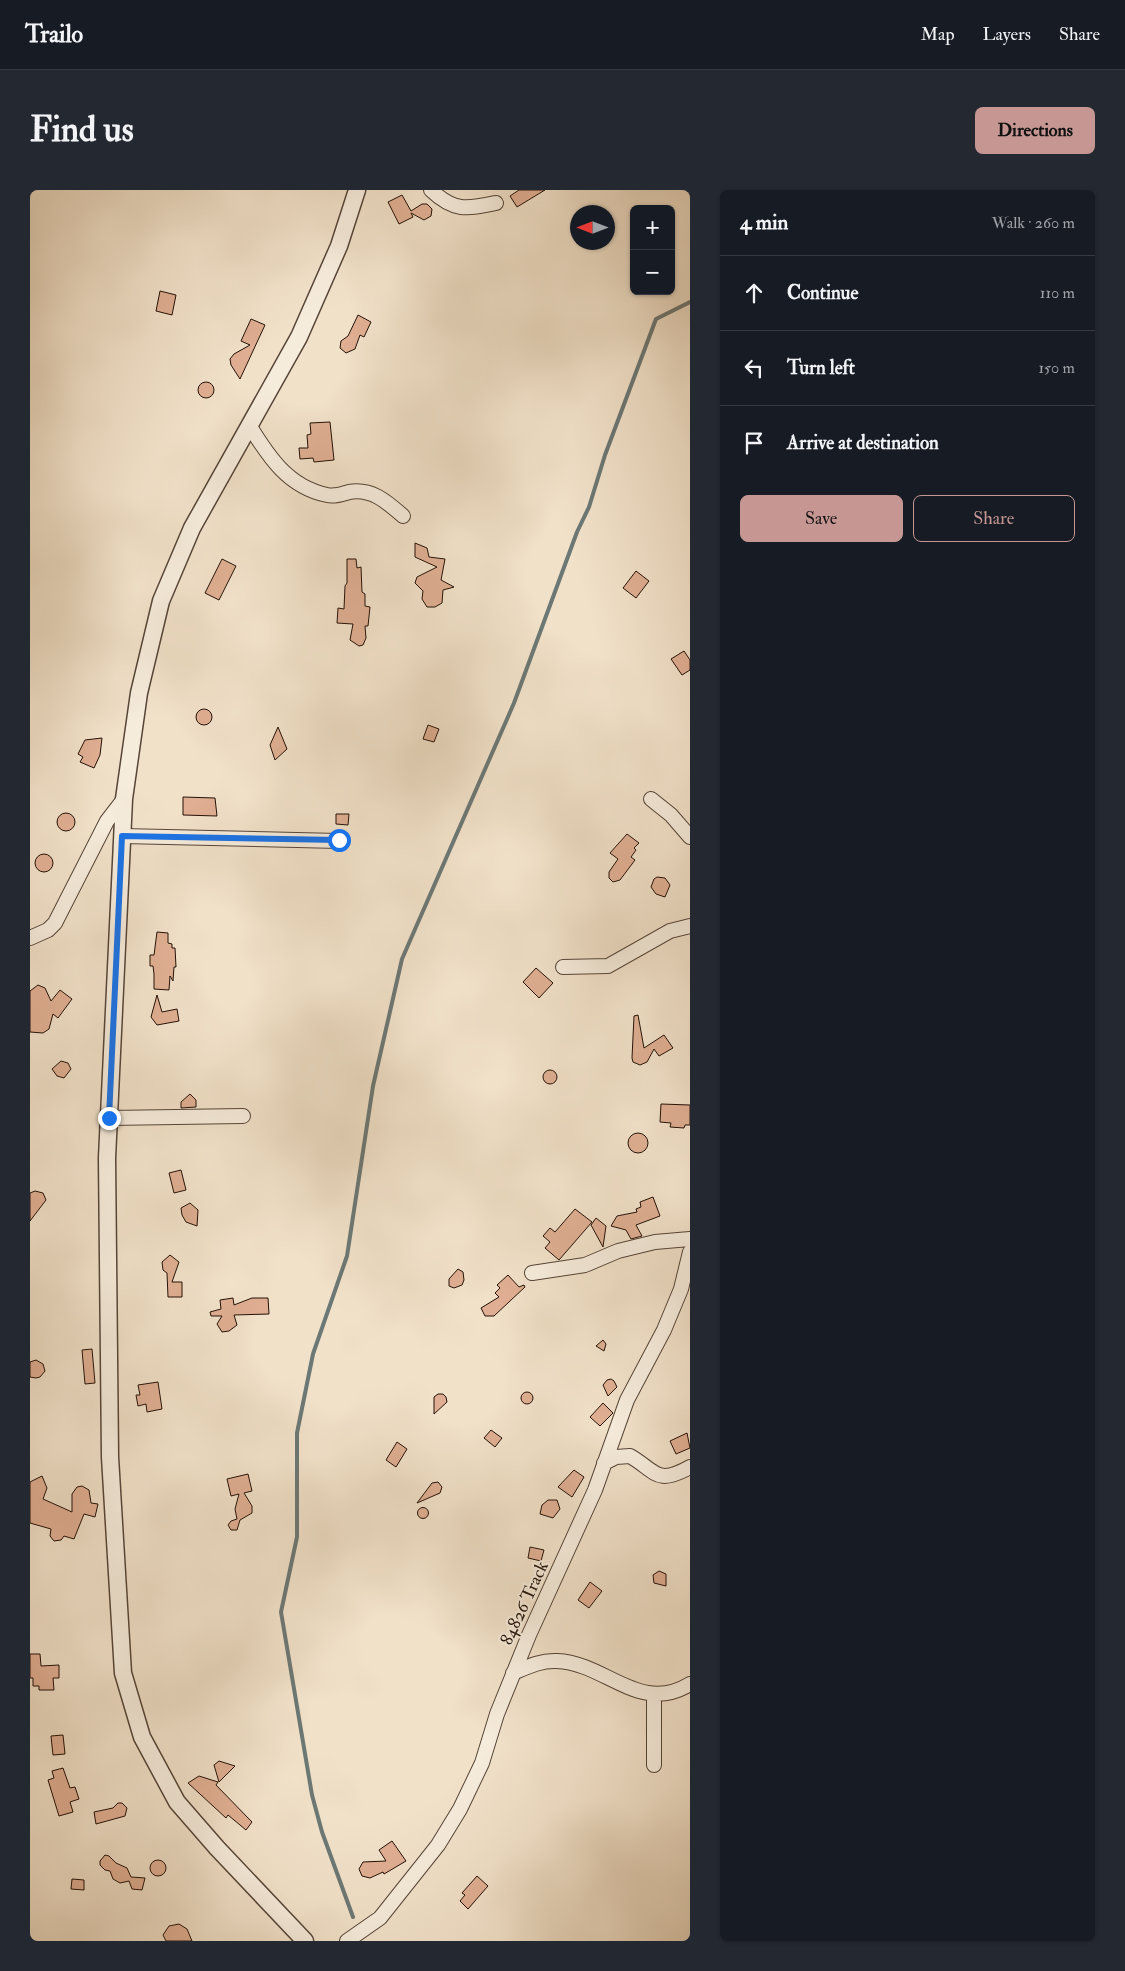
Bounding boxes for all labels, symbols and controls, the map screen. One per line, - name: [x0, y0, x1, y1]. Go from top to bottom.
- text: Trailo: [25, 19, 83, 50]
- text: Map: [921, 23, 955, 46]
- text: Layers: [983, 23, 1031, 46]
- text: Share: [1059, 23, 1100, 46]
- button: Directions: [975, 107, 1095, 154]
- text: Find us: [30, 108, 134, 152]
- north arrow: [570, 205, 615, 250]
- map controls: [630, 205, 675, 295]
- button: +: [630, 205, 675, 250]
- text: 4 min: [740, 209, 788, 236]
- text: Walk · 260 m: [992, 213, 1075, 233]
- button: −: [630, 250, 675, 295]
- icon: ahead: [740, 279, 768, 307]
- text: Continue: [787, 281, 858, 305]
- text: 110 m: [1040, 283, 1075, 303]
- icon: left: [740, 354, 768, 382]
- text: Turn left: [787, 356, 855, 380]
- text: 150 m: [1038, 358, 1075, 378]
- icon: arrive: [740, 429, 768, 457]
- text: Arrive at destination: [787, 431, 939, 455]
- button: Save: [740, 495, 903, 542]
- button: Share: [913, 495, 1075, 542]
- route start: [328, 829, 351, 852]
- route end: [98, 1107, 121, 1130]
- street label: 84826 Track: [495, 1557, 554, 1649]

